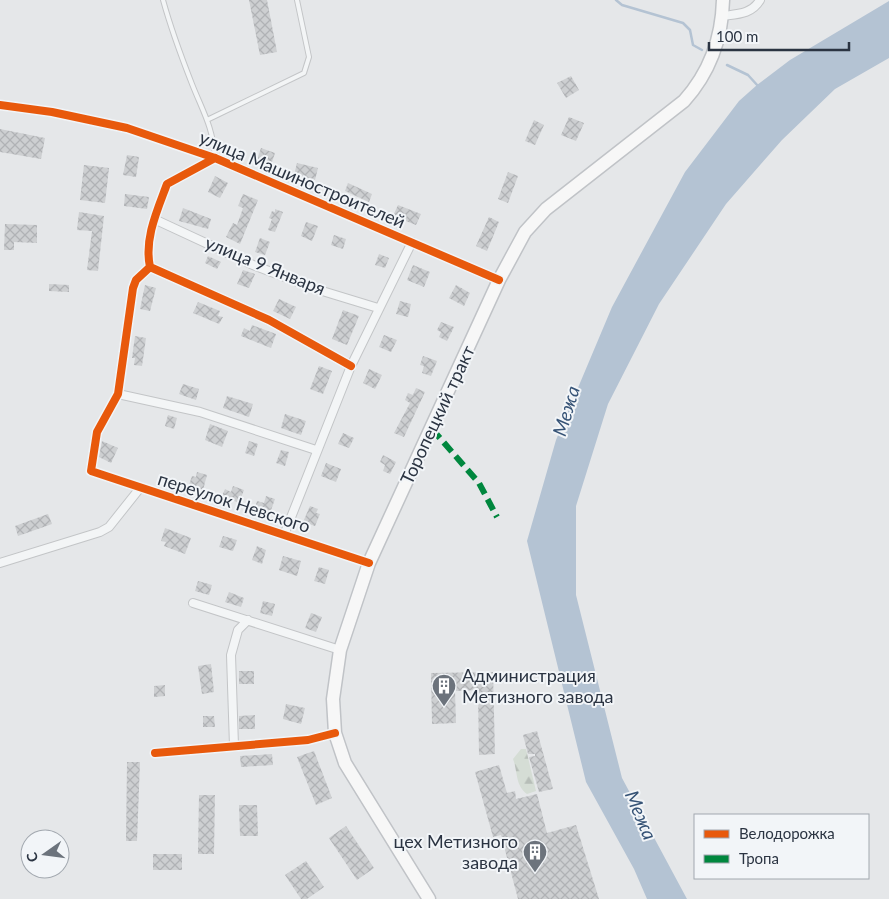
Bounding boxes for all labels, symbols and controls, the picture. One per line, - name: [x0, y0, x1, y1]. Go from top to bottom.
- scale bar: [709, 20, 849, 52]
- text: 100 m: [716, 27, 758, 45]
- street label: улица Машиностроителей: [196, 126, 409, 233]
- street label: улица 9 Января: [202, 231, 329, 299]
- street label: Торопецкий тракт: [395, 342, 479, 487]
- water label: Межа: [547, 383, 584, 439]
- street label: переулок Невского: [155, 467, 313, 537]
- place label: Администрация Метизного завода: [462, 664, 613, 707]
- building icon: Администрация Метизного завода: [431, 673, 457, 707]
- water label: Межа: [621, 787, 662, 843]
- legend: [694, 814, 869, 879]
- text: Велодорожка: [739, 824, 835, 842]
- north arrow: [20, 829, 70, 879]
- place label: цех Метизного завода: [393, 830, 518, 873]
- building icon: цех Метизного завода: [522, 839, 548, 873]
- text: Тропа: [739, 849, 779, 867]
- text: С: [22, 850, 41, 864]

